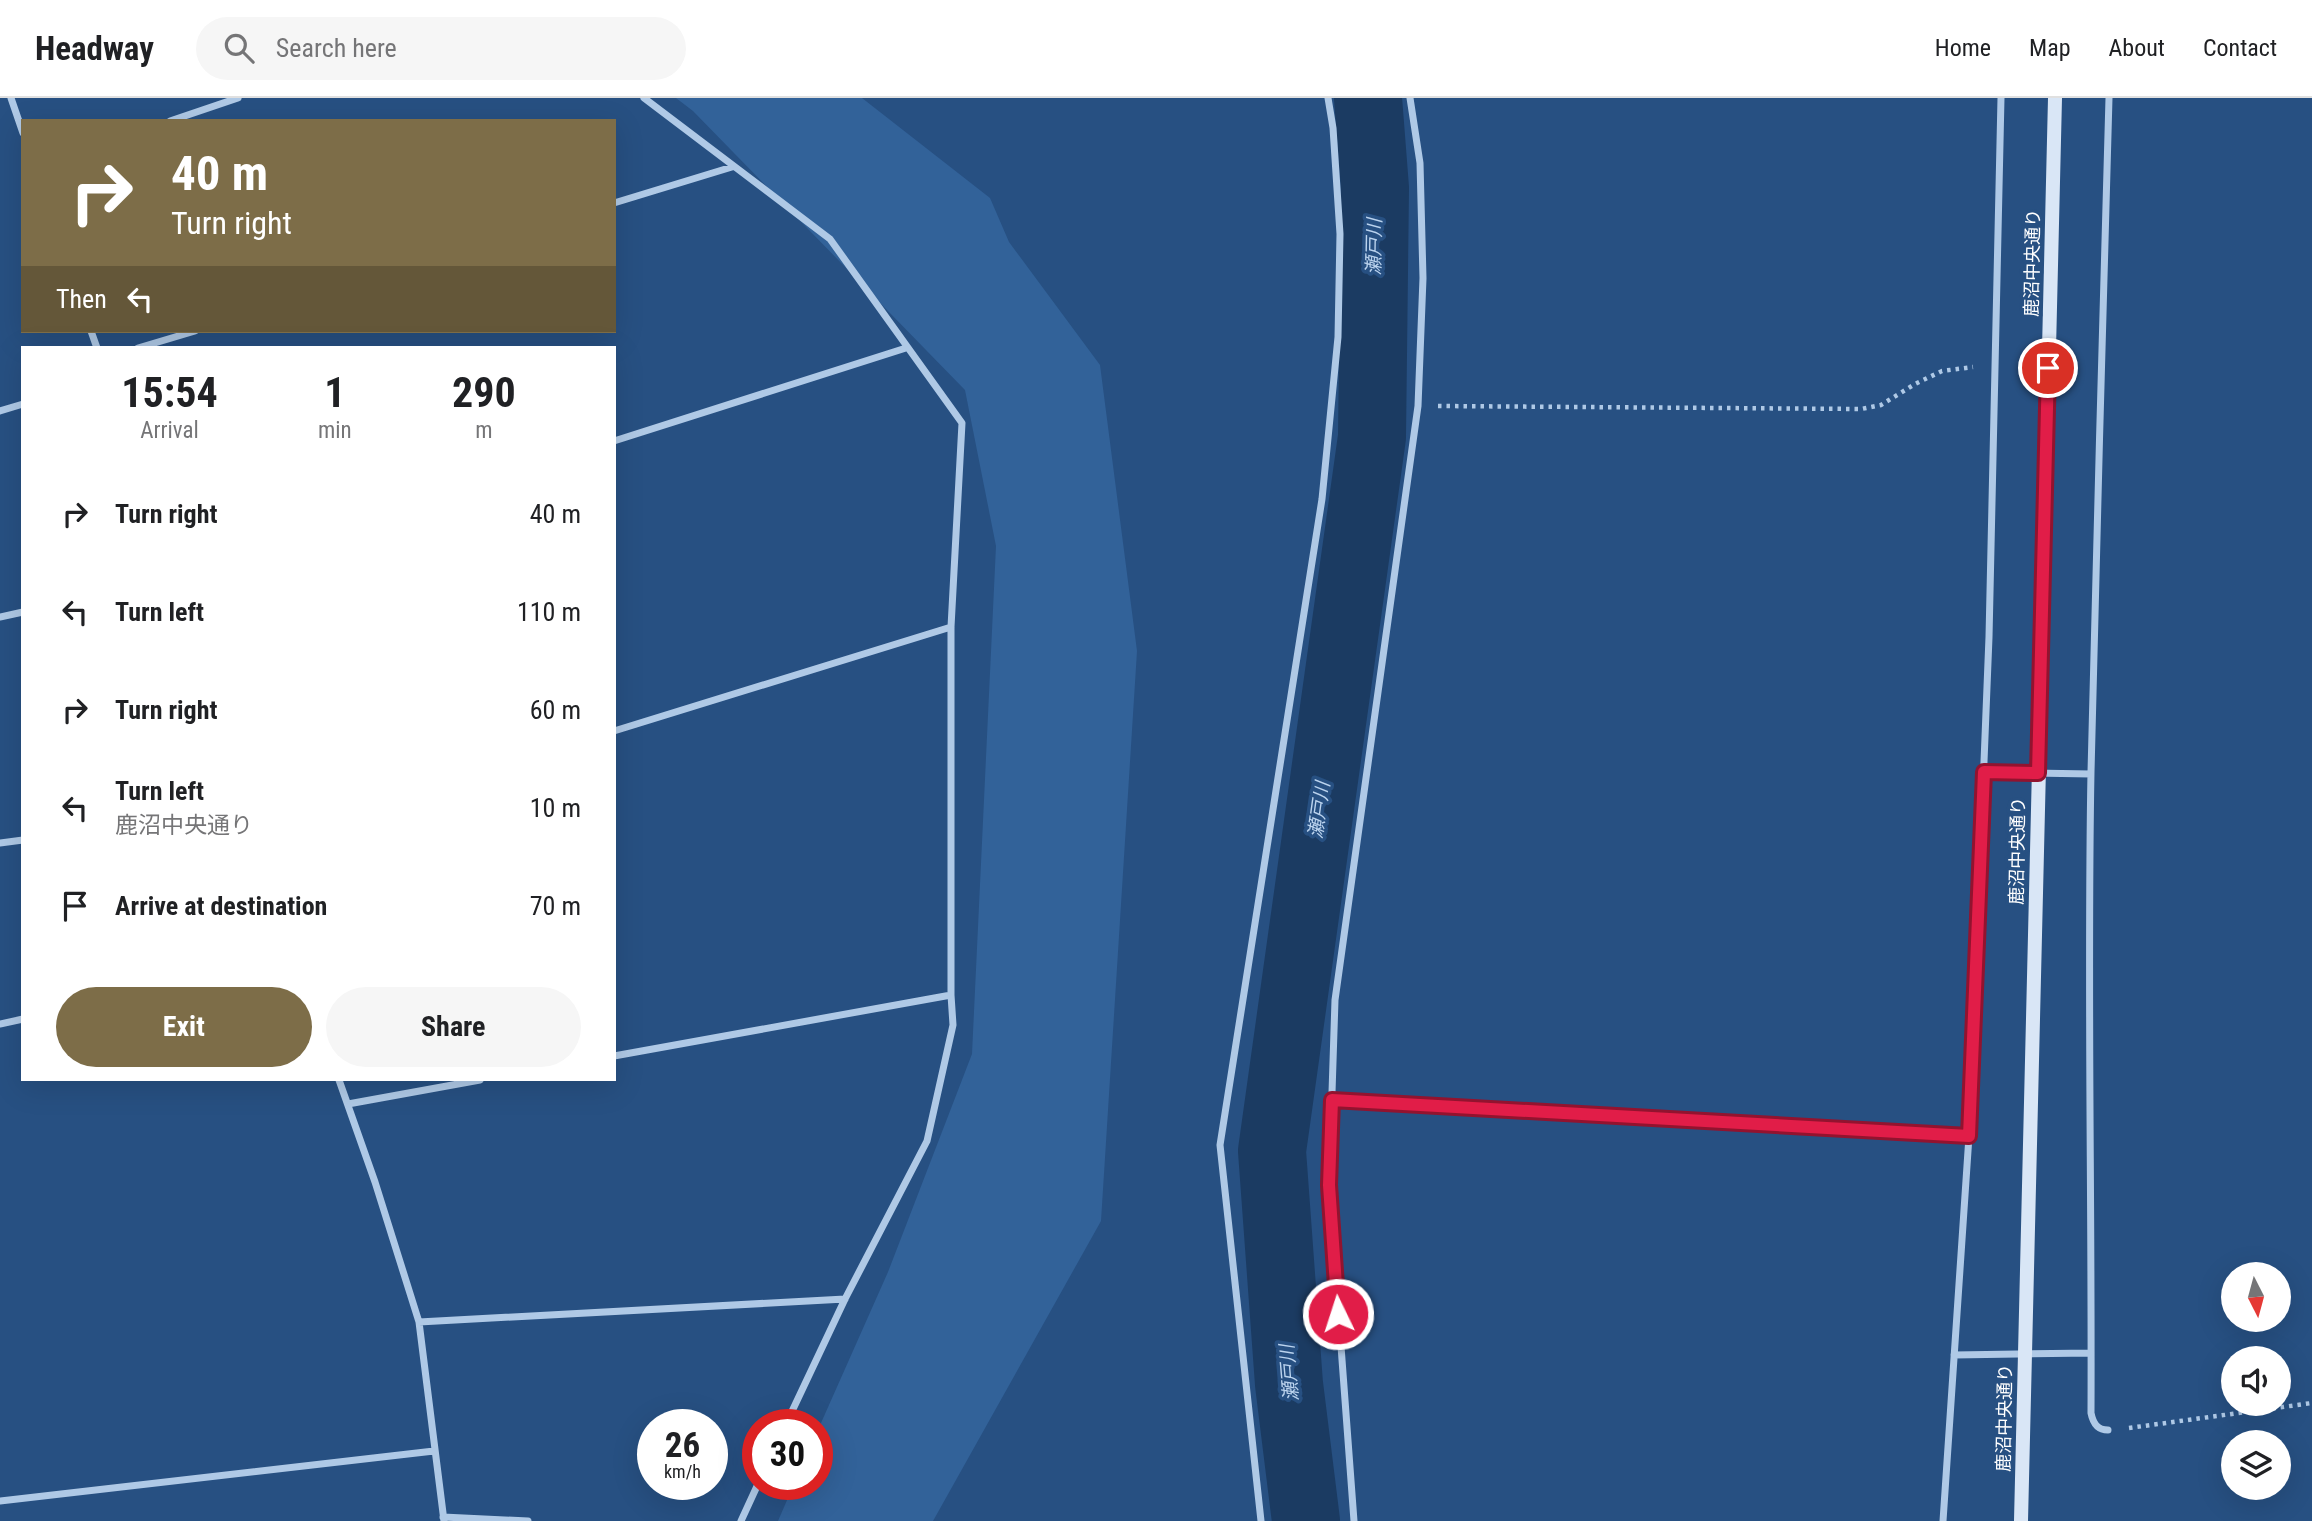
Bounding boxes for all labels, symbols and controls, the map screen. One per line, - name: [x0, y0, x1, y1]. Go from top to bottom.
- search box: [196, 17, 686, 80]
- text: Headway: [35, 29, 154, 68]
- icon: search: [220, 29, 258, 67]
- text: Search here: [276, 33, 397, 63]
- text: Home: [1935, 34, 1991, 62]
- text: Map: [2029, 34, 2071, 62]
- text: About: [2109, 34, 2165, 62]
- text: Contact: [2203, 34, 2277, 62]
- text: 40 m: [171, 145, 268, 202]
- icon: right: [56, 147, 147, 238]
- text: Turn right: [171, 204, 292, 242]
- street label: 鹿沼中央通り: [2021, 209, 2043, 317]
- water label: 瀬戸川: [1362, 216, 1386, 276]
- icon: left: [121, 280, 159, 318]
- text: Then: [56, 284, 107, 314]
- pin: [2018, 338, 2078, 398]
- icon: arrive: [2029, 349, 2067, 387]
- text: 15:54: [121, 368, 218, 417]
- text: 1: [324, 368, 345, 417]
- text: 290: [452, 368, 516, 417]
- text: Arrival: [140, 417, 199, 444]
- text: min: [318, 417, 352, 444]
- text: m: [475, 417, 492, 444]
- icon: right: [56, 495, 94, 533]
- text: Turn right: [115, 499, 217, 529]
- text: 40 m: [530, 499, 581, 529]
- icon: left: [56, 593, 94, 631]
- text: Turn left: [115, 597, 204, 627]
- text: 110 m: [517, 597, 581, 627]
- icon: right: [56, 691, 94, 729]
- text: Turn right: [115, 695, 217, 725]
- text: 60 m: [530, 695, 581, 725]
- text: Turn left: [115, 776, 204, 806]
- water label: 瀬戸川: [1304, 778, 1335, 840]
- icon: left: [56, 789, 94, 827]
- text: 10 m: [530, 793, 581, 823]
- street label: 鹿沼中央通り: [2006, 797, 2028, 905]
- text: 鹿沼中央通り: [115, 812, 253, 839]
- icon: arrive: [56, 887, 94, 925]
- text: Arrive at destination: [115, 891, 327, 921]
- text: 70 m: [530, 891, 581, 921]
- button: Exit: [56, 987, 312, 1067]
- button: Share: [326, 987, 581, 1067]
- north arrow: [2221, 1262, 2291, 1332]
- map controls: [2221, 1262, 2291, 1500]
- position arrow: [1301, 1277, 1375, 1351]
- water label: 瀬戸川: [1275, 1342, 1303, 1402]
- button: sound: [2221, 1346, 2291, 1416]
- street label: 鹿沼中央通り: [1993, 1364, 2015, 1472]
- speed limit sign: 30: [742, 1409, 833, 1500]
- text: 26: [665, 1425, 700, 1466]
- button: layers: [2221, 1430, 2291, 1500]
- text: km/h: [664, 1461, 701, 1482]

